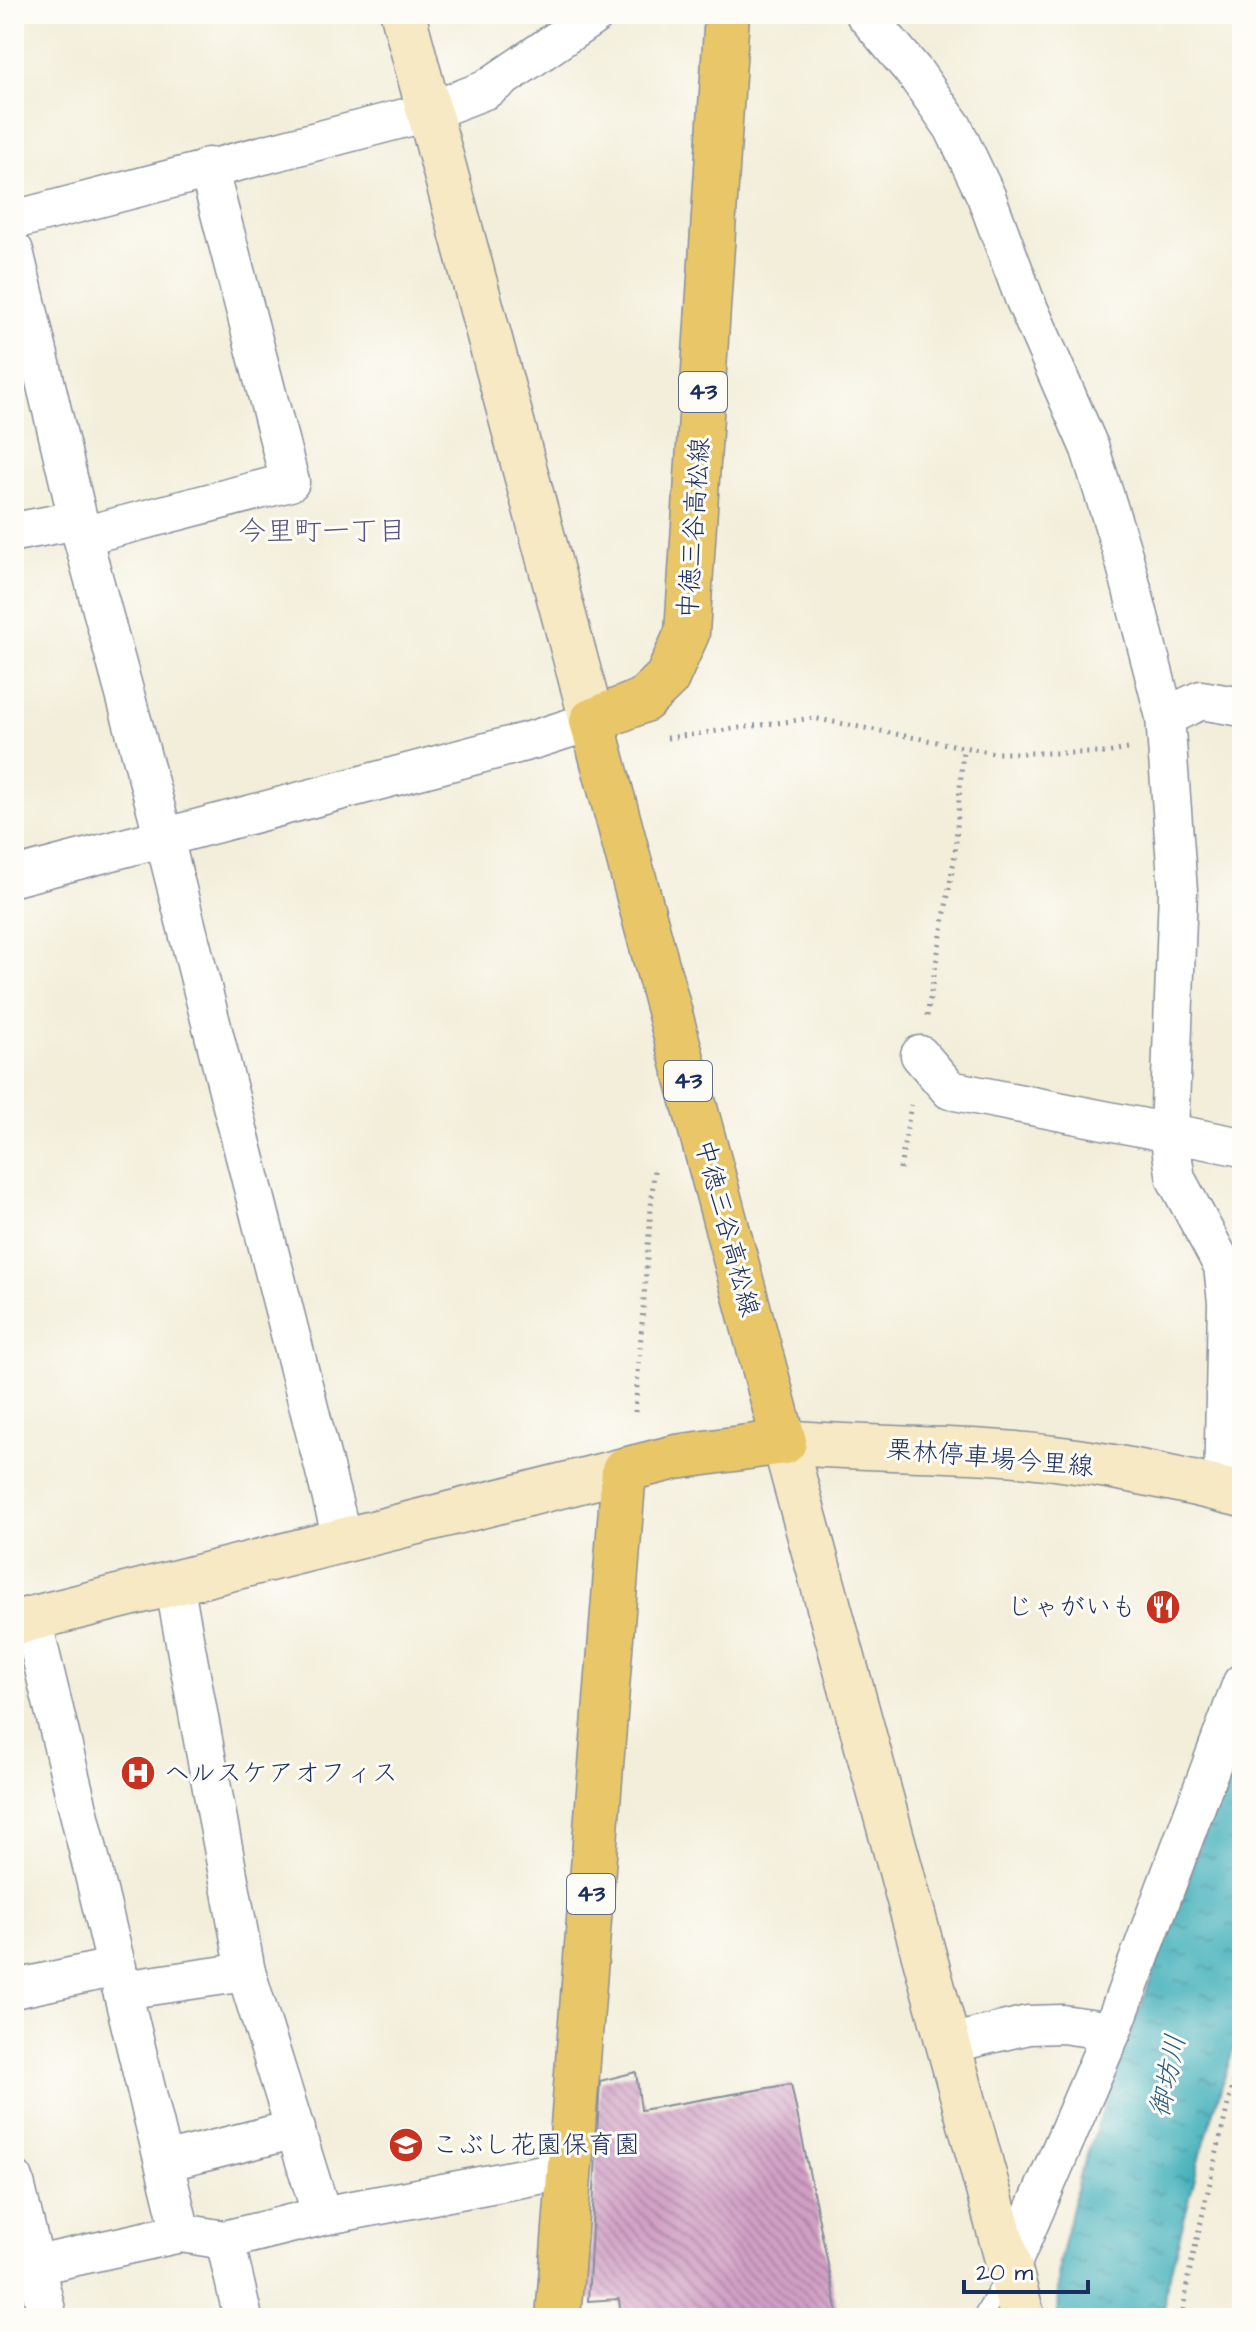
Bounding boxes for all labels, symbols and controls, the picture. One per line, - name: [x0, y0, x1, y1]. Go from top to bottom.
- road number: 43: [679, 372, 727, 412]
- street label: 中徳三谷高松線: [670, 436, 718, 620]
- district label: 今里町一丁目: [238, 512, 406, 551]
- road number: 43: [664, 1061, 712, 1101]
- street label: 中徳三谷高松線: [686, 1135, 768, 1321]
- street label: 栗林停車場今里線: [885, 1431, 1095, 1485]
- restaurant icon: じゃがいも: [1144, 1588, 1182, 1626]
- place label: じゃがいも: [1007, 1589, 1137, 1625]
- hospital icon: ヘルスケアオフィス: [119, 1754, 157, 1792]
- place label: ヘルスケアオフィス: [164, 1755, 398, 1791]
- road number: 43: [567, 1874, 615, 1914]
- water label: 御坊川: [1140, 2031, 1196, 2121]
- school or university icon: こぶし花園保育園: [387, 2126, 425, 2164]
- place label: こぶし花園保育園: [432, 2127, 640, 2163]
- scale bar: [964, 2244, 1088, 2294]
- text: 20 m: [976, 2256, 1033, 2290]

